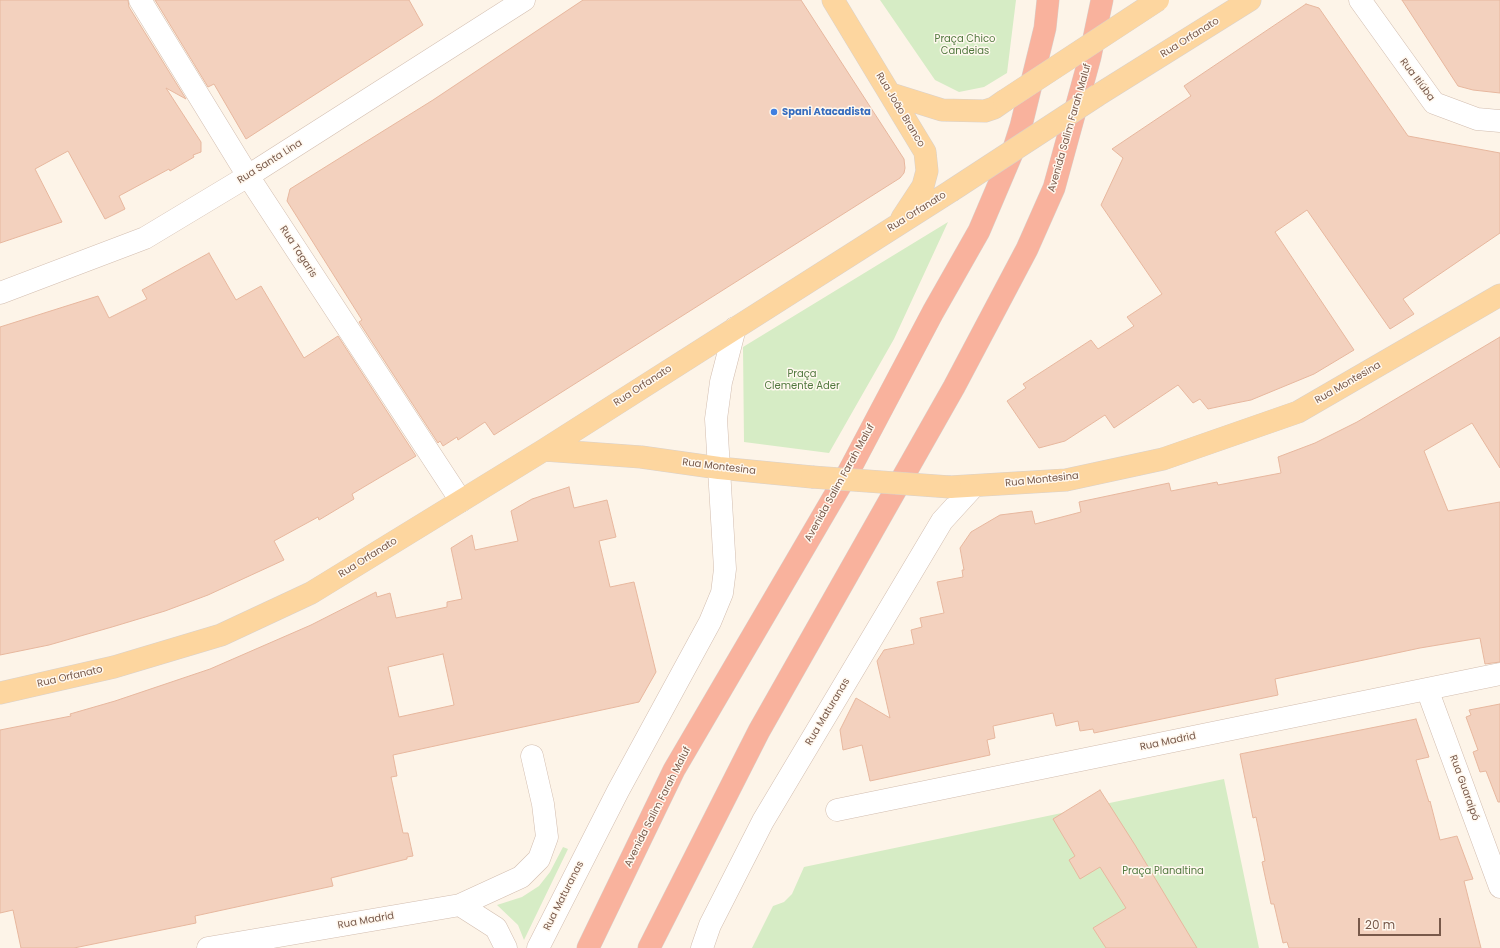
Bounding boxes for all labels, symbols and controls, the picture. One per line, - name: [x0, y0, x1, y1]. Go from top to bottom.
- street label: Rua Orfanato: [1159, 15, 1221, 61]
- park label: Praça Chico Candeias: [935, 33, 995, 56]
- street label: Rua Itiúba: [1397, 56, 1437, 104]
- street label: Avenida Salim Farah Maluf: [1046, 62, 1094, 194]
- street label: Rua João Branco: [873, 71, 927, 149]
- place label: Spani Atacadista: [782, 106, 871, 118]
- marker: Spani Atacadista: [769, 107, 779, 117]
- street label: Rua Santa Lina: [235, 137, 305, 187]
- street label: Rua Orfanato: [886, 189, 948, 235]
- street label: Rua Tagaris: [277, 224, 319, 280]
- street label: Rua Montesina: [1313, 359, 1383, 407]
- street label: Rua Orfanato: [612, 363, 674, 409]
- park label: Praça Clemente Ader: [764, 368, 840, 392]
- street label: Avenida Salim Farah Maluf: [803, 422, 877, 544]
- street label: Rua Montesina: [682, 457, 756, 477]
- street label: Rua Montesina: [1005, 470, 1079, 490]
- street label: Rua Orfanato: [337, 535, 399, 581]
- street label: Rua Orfanato: [36, 664, 104, 690]
- street label: Rua Maturanas: [803, 676, 853, 748]
- street label: Rua Madrid: [1139, 730, 1197, 754]
- street label: Avenida Salim Farah Maluf: [622, 745, 694, 869]
- street label: Rua Guaraipó: [1447, 754, 1481, 822]
- street label: Rua Maturanas: [541, 859, 587, 933]
- park label: Praça Planaltina: [1122, 865, 1204, 877]
- street label: Rua Madrid: [337, 910, 395, 932]
- scale bar: [1360, 910, 1443, 936]
- text: 20 m: [1365, 916, 1395, 933]

